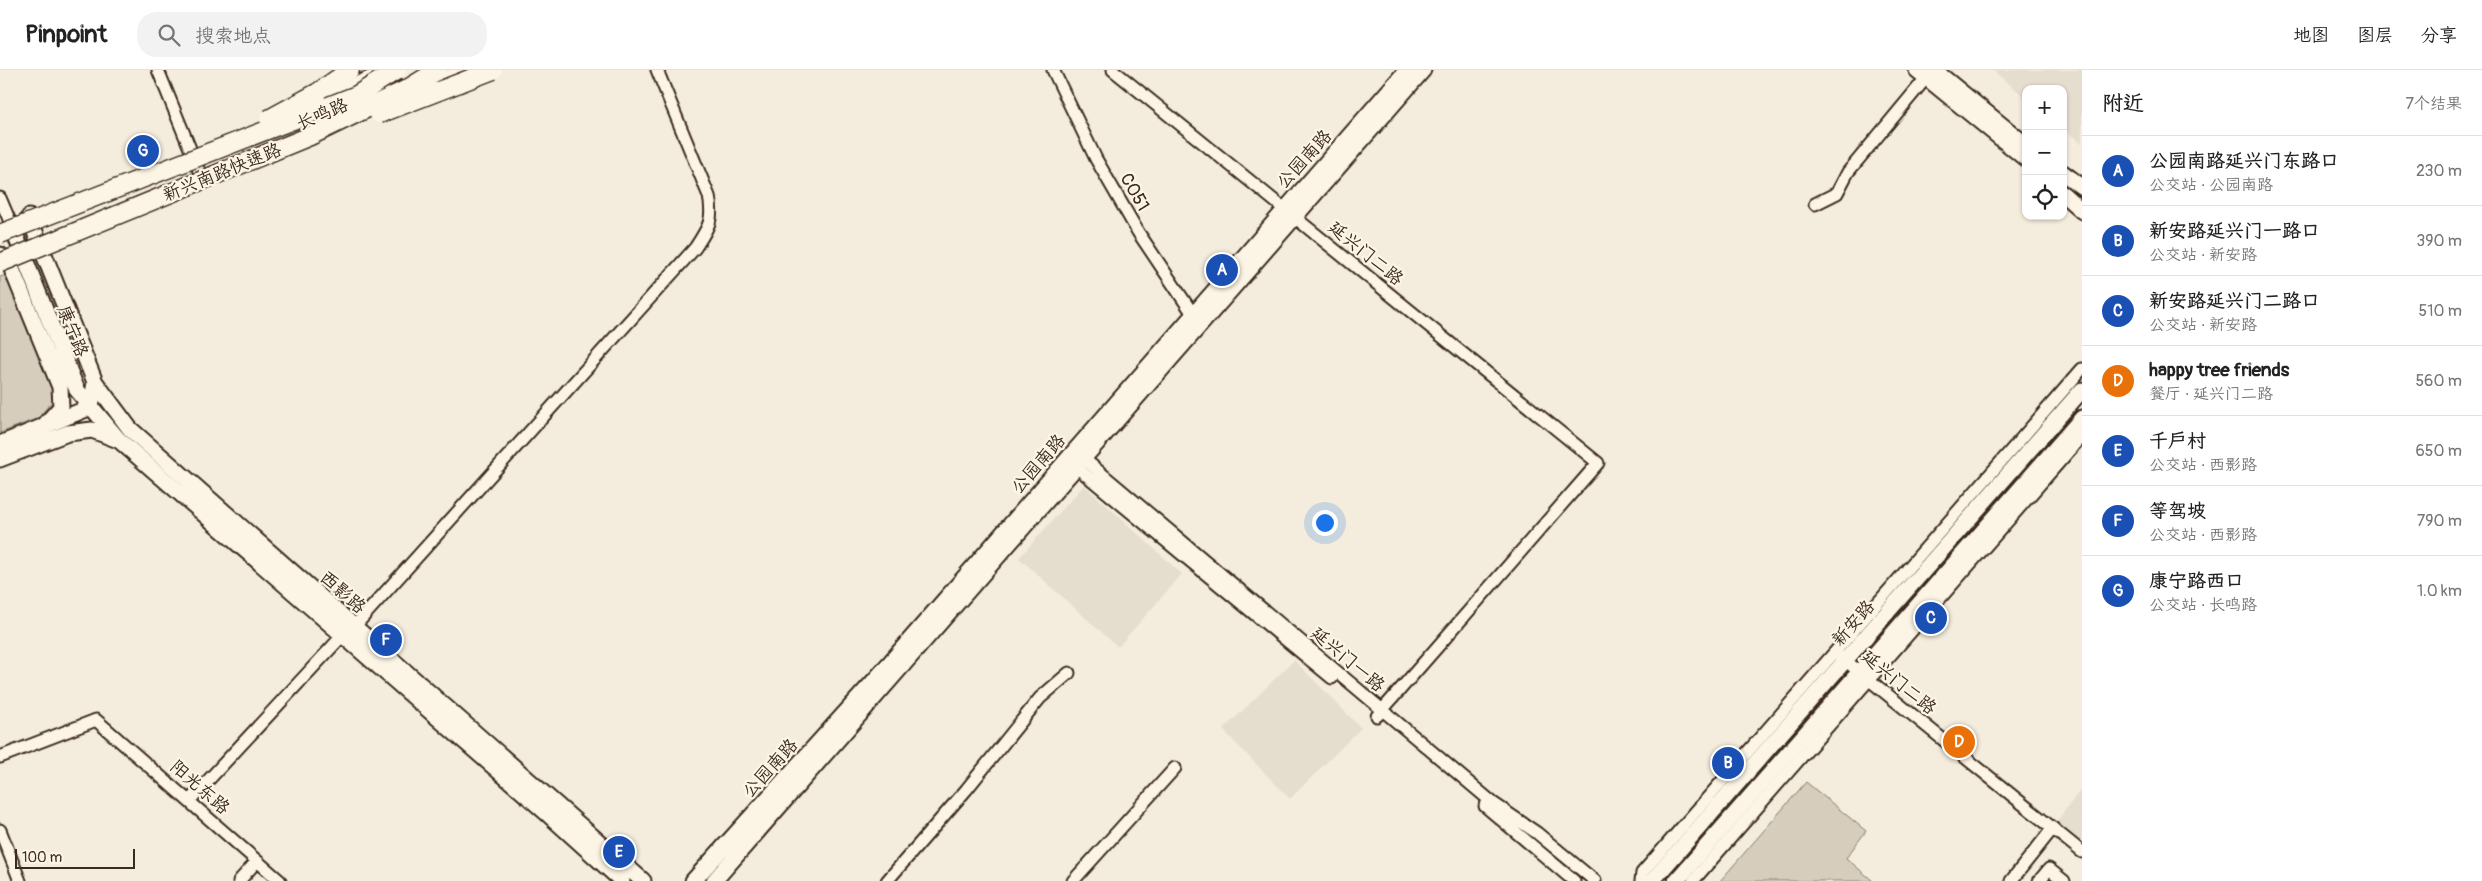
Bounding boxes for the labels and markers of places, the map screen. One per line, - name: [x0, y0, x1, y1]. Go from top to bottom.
- pin: G: [127, 132, 159, 170]
- pin: A: [1206, 251, 1238, 289]
- pin: C: [1915, 599, 1947, 637]
- pin: F: [370, 621, 402, 659]
- pin: D: [1943, 723, 1975, 761]
- pin: B: [1712, 744, 1744, 782]
- pin: E: [603, 833, 635, 871]

